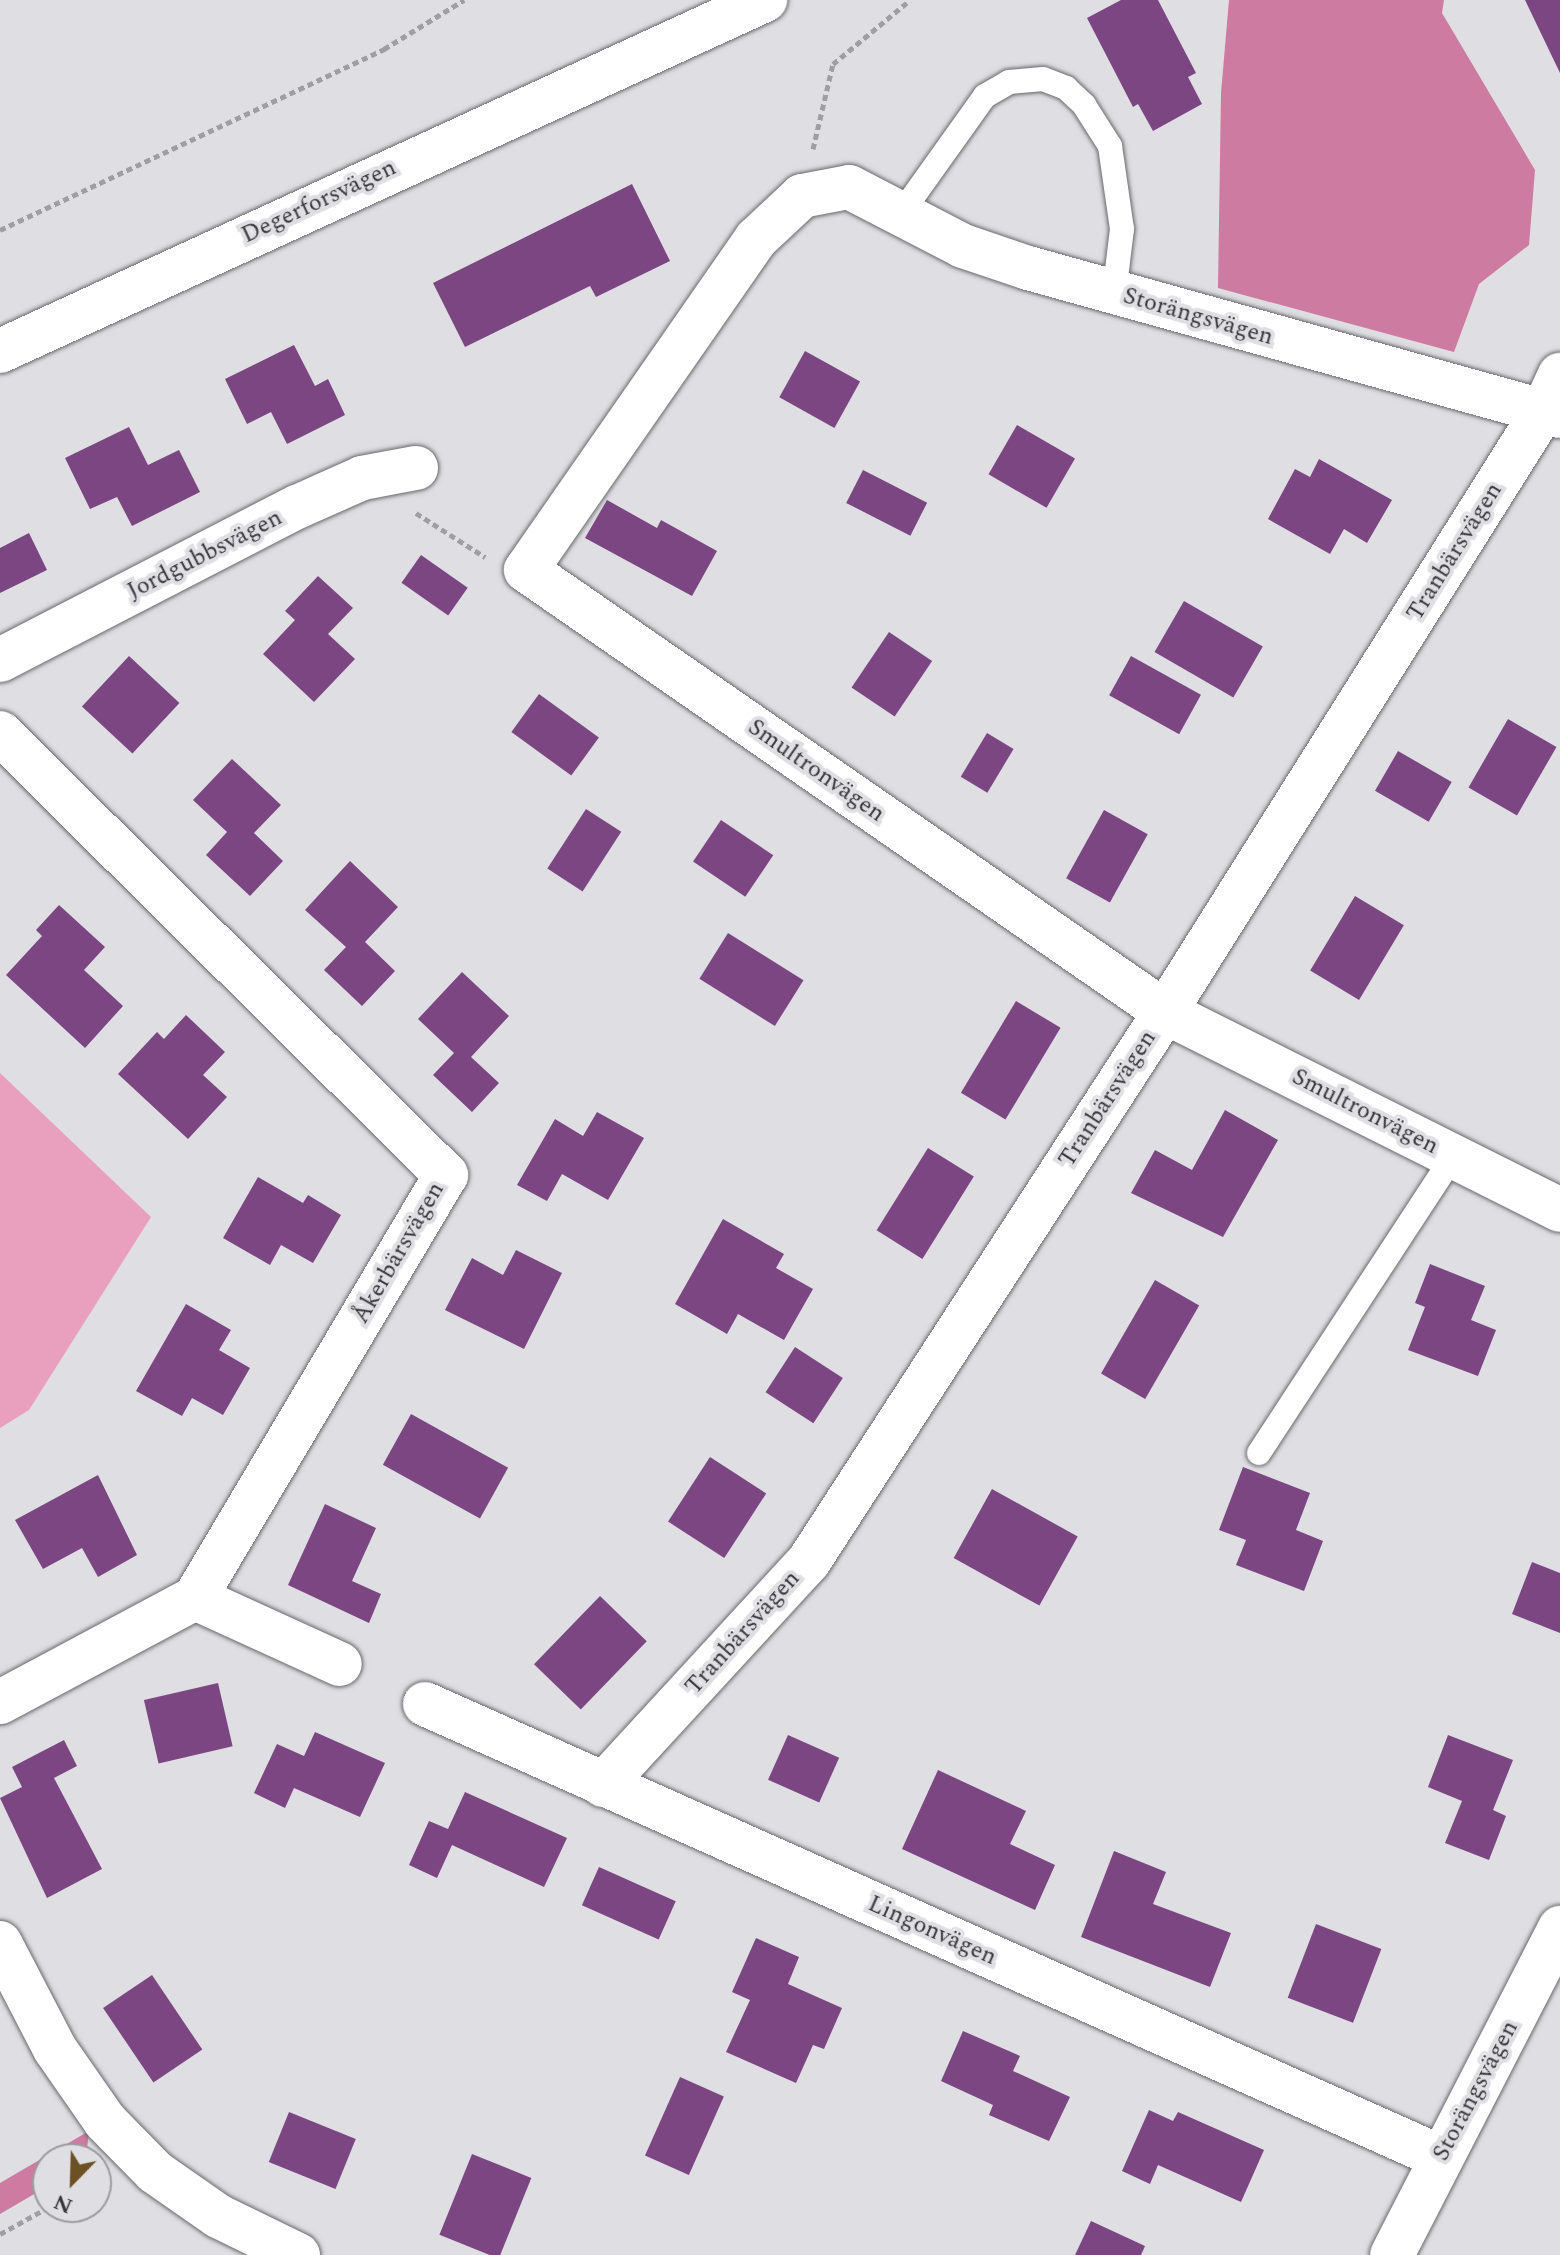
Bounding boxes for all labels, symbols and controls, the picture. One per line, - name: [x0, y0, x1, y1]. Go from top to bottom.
- street label: Degerforsvägen: [237, 154, 401, 250]
- street label: Storängsvägen: [1120, 282, 1276, 352]
- street label: Tranbärsvägen: [1401, 478, 1509, 626]
- street label: Jordgubbsvägen: [123, 504, 287, 606]
- street label: Smultronvägen: [742, 713, 890, 829]
- street label: Tranbärsvägen: [1053, 1025, 1163, 1173]
- street label: Smultronvägen: [1287, 1063, 1443, 1161]
- street label: Åkerbärsvägen: [347, 1177, 451, 1329]
- street label: Tranbärsvägen: [680, 1565, 806, 1701]
- street label: Lingonvägen: [863, 1890, 1001, 1972]
- street label: Storängsvägen: [1427, 2016, 1525, 2166]
- north arrow: [32, 2143, 112, 2223]
- text: N: [49, 2185, 78, 2222]

